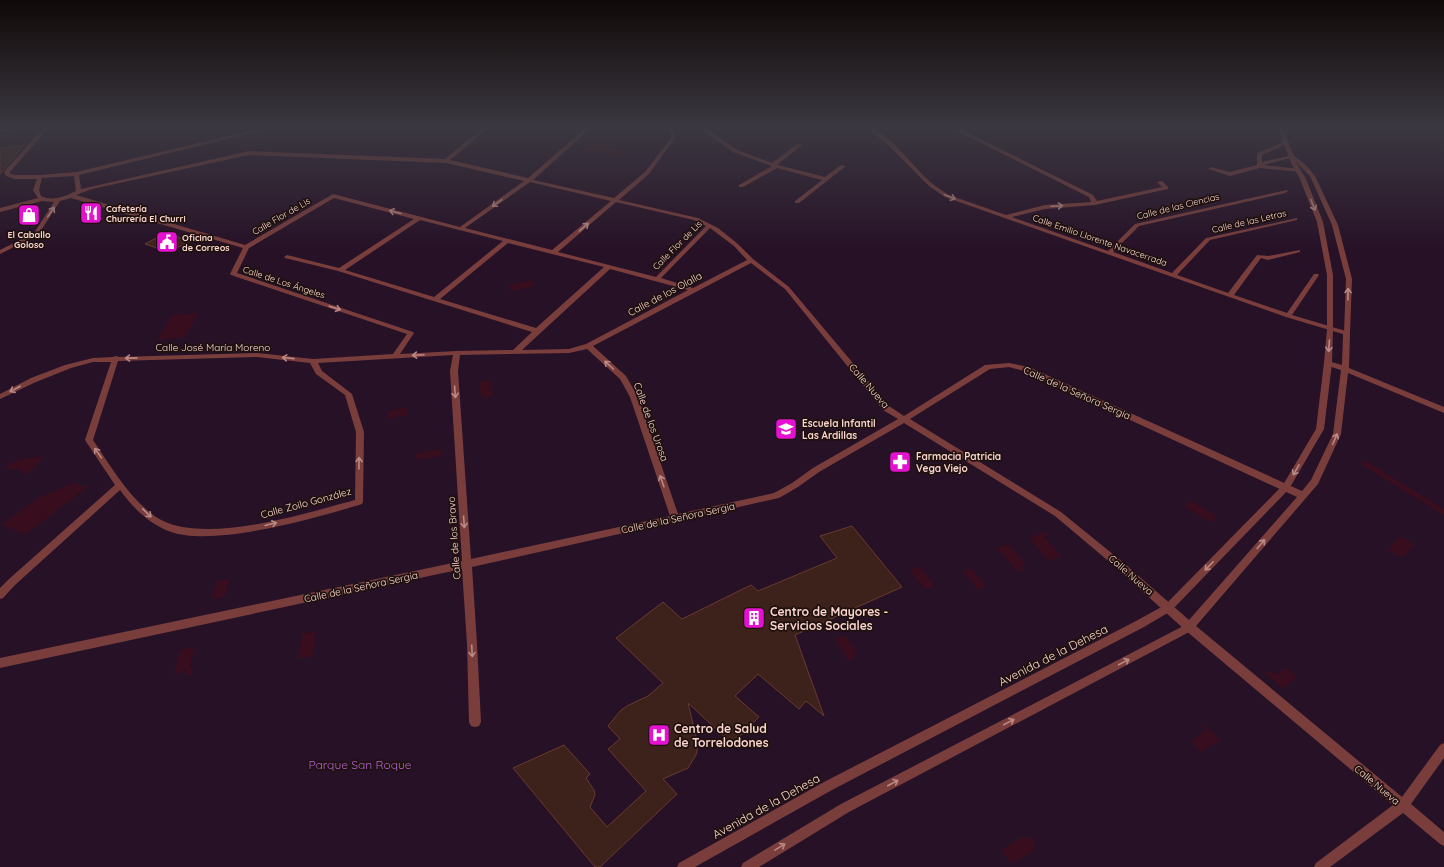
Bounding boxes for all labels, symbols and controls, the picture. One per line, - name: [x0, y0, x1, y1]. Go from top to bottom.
- street label: Calle de las Ciencias: [1136, 190, 1220, 222]
- one-way arrow: [944, 193, 956, 201]
- street label: Calle Flor de Lis: [250, 195, 312, 237]
- one-way arrow: [1310, 198, 1318, 210]
- one-way arrow: [492, 199, 503, 207]
- restaurant icon: Cafetería Churrería El Churri: [78, 200, 104, 226]
- shop icon: El Caballo Goloso: [16, 202, 42, 228]
- place label: Cafetería Churrería El Churri: [106, 203, 186, 224]
- one-way arrow: [1050, 203, 1063, 210]
- one-way arrow: [47, 207, 55, 218]
- street label: Calle de las Letras: [1211, 207, 1287, 235]
- one-way arrow: [389, 208, 402, 215]
- street label: Calle Emilio Llorente Navacerrada: [1031, 212, 1169, 268]
- street label: Calle Flor de Lis: [650, 218, 704, 272]
- one-way arrow: [578, 222, 589, 231]
- place label: El Caballo Goloso: [7, 229, 51, 250]
- public building icon: Oficina de Correos: [154, 229, 180, 255]
- place label: Oficina de Correos: [182, 232, 230, 253]
- street label: Calle de Los Ángeles: [242, 264, 326, 300]
- street label: Calle de los Olalla: [626, 269, 704, 319]
- one-way arrow: [1345, 288, 1352, 301]
- one-way arrow: [328, 305, 341, 312]
- one-way arrow: [1326, 339, 1333, 352]
- street label: Calle José María Moreno: [156, 341, 270, 354]
- one-way arrow: [412, 351, 425, 359]
- one-way arrow: [125, 354, 138, 362]
- one-way arrow: [282, 355, 295, 362]
- one-way arrow: [604, 360, 614, 370]
- street label: Calle Nueva: [846, 361, 892, 411]
- street label: Calle de la Señora Sergia: [1021, 363, 1133, 423]
- street label: Calle de los Urosa: [631, 381, 671, 463]
- one-way arrow: [452, 385, 459, 398]
- one-way arrow: [9, 386, 21, 393]
- school or university icon: Escuela Infantil Las Ardillas: [773, 416, 799, 442]
- place label: Escuela Infantil Las Ardillas: [802, 417, 876, 442]
- one-way arrow: [1332, 433, 1339, 445]
- one-way arrow: [94, 448, 102, 459]
- pharmacy icon: Farmacia Patricia Vega Viejo: [887, 449, 913, 475]
- place label: Farmacia Patricia Vega Viejo: [916, 450, 1001, 475]
- one-way arrow: [355, 457, 363, 470]
- one-way arrow: [1292, 463, 1300, 475]
- one-way arrow: [658, 475, 665, 488]
- street label: Calle Zoilo González: [259, 485, 353, 521]
- street label: Calle de los Bravo: [445, 496, 463, 580]
- street label: Calle de la Señora Sergia: [620, 500, 736, 536]
- one-way arrow: [142, 508, 152, 518]
- one-way arrow: [461, 515, 468, 528]
- one-way arrow: [264, 520, 277, 527]
- one-way arrow: [1256, 539, 1265, 550]
- street label: Calle Nueva: [1106, 552, 1156, 598]
- one-way arrow: [1205, 561, 1214, 571]
- street label: Calle de la Señora Sergia: [303, 569, 419, 605]
- place label: Centro de Mayores - Servicios Sociales: [770, 604, 888, 633]
- building icon: Centro de Mayores - Servicios Sociales: [741, 605, 767, 631]
- street label: Avenida de la Dehesa: [996, 621, 1110, 689]
- one-way arrow: [469, 644, 476, 657]
- one-way arrow: [1118, 658, 1130, 666]
- one-way arrow: [1002, 718, 1014, 726]
- place label: Centro de Salud de Torrelodones: [674, 721, 769, 750]
- hospital icon: Centro de Salud de Torrelodones: [646, 722, 672, 748]
- park label: Parque San Roque: [308, 757, 412, 772]
- street label: Calle Nueva: [1352, 762, 1402, 808]
- street label: Avenida de la Dehesa: [710, 770, 822, 842]
- one-way arrow: [887, 778, 899, 786]
- one-way arrow: [774, 842, 786, 850]

